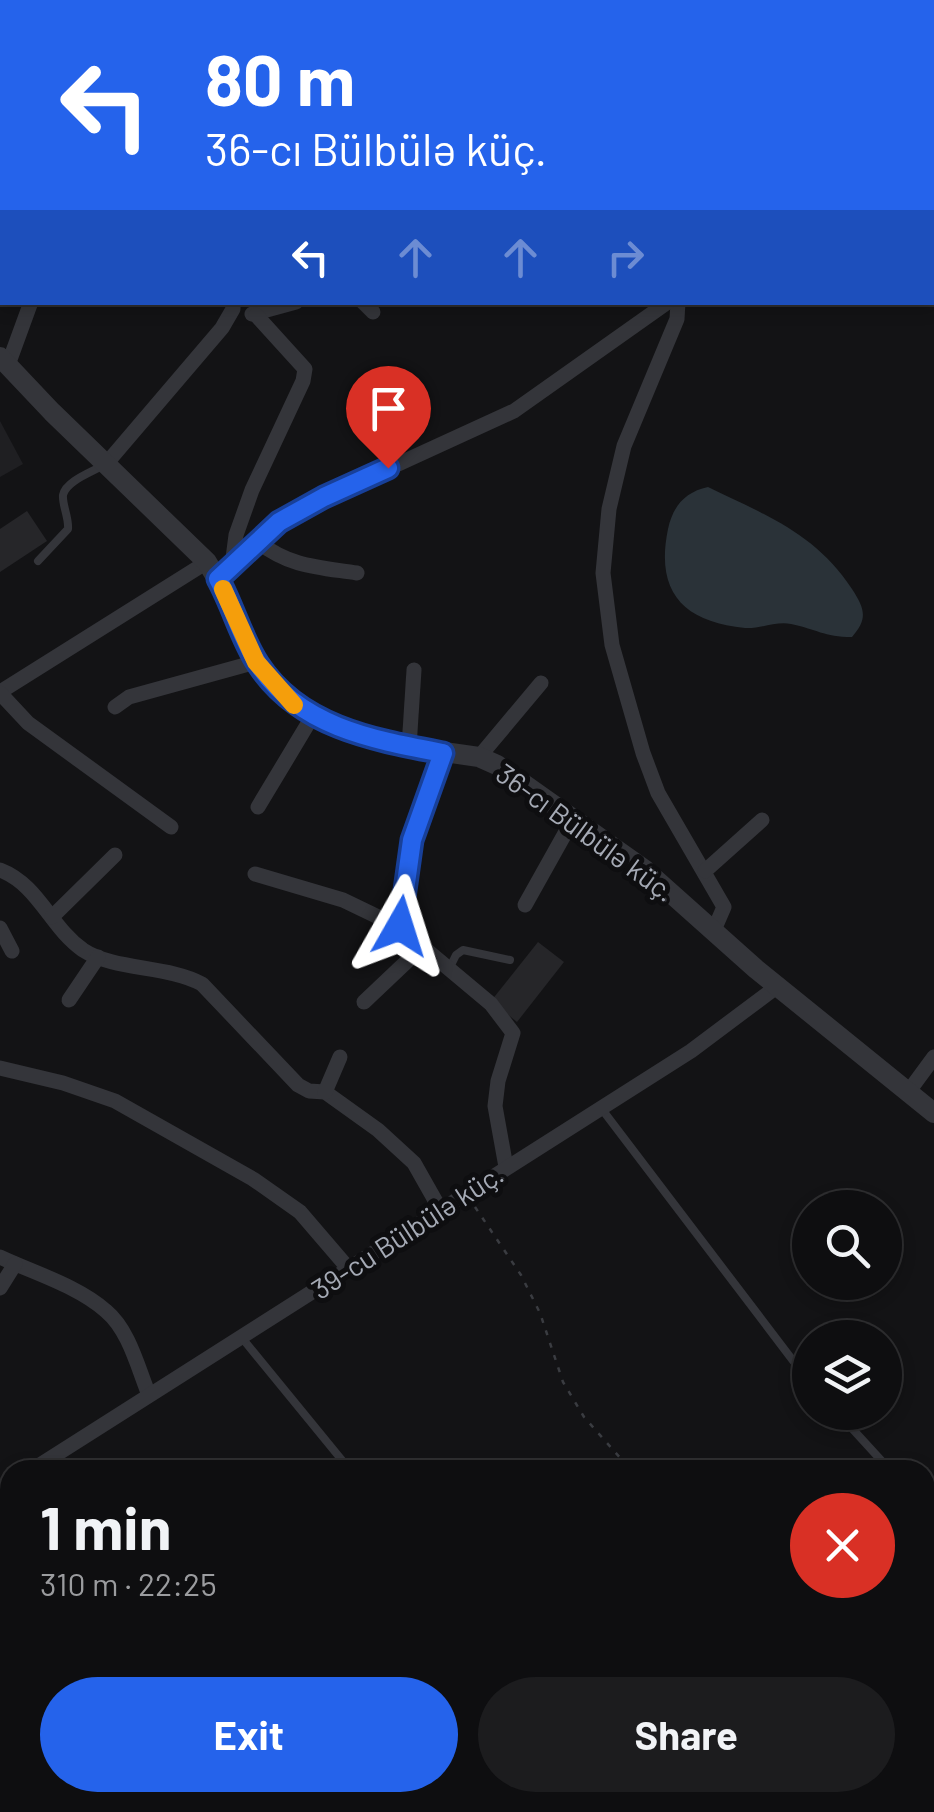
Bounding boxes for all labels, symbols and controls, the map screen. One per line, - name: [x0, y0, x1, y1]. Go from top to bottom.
- text: 80 m: [205, 36, 355, 120]
- icon: left: [40, 40, 170, 170]
- text: 36-cı Bülbülə küç.: [205, 121, 547, 175]
- icon: left: [283, 230, 338, 285]
- icon: ahead: [388, 230, 443, 285]
- icon: ahead: [493, 230, 548, 285]
- icon: right: [598, 230, 653, 285]
- pin: [346, 366, 431, 469]
- icon: arrive: [361, 381, 416, 436]
- street label: 36-cı Bülbülə küç.: [490, 756, 682, 908]
- position arrow: [348, 874, 452, 978]
- street label: 39-cu Bülbülə küç.: [305, 1156, 509, 1306]
- map controls: [792, 1190, 902, 1430]
- button: search: [792, 1190, 902, 1300]
- button: layers: [792, 1320, 902, 1430]
- text: 1 min: [40, 1490, 171, 1562]
- button: close: [790, 1493, 895, 1598]
- text: 310 m · 22:25: [40, 1564, 217, 1602]
- button: Exit: [40, 1677, 458, 1792]
- button: Share: [478, 1677, 895, 1792]

